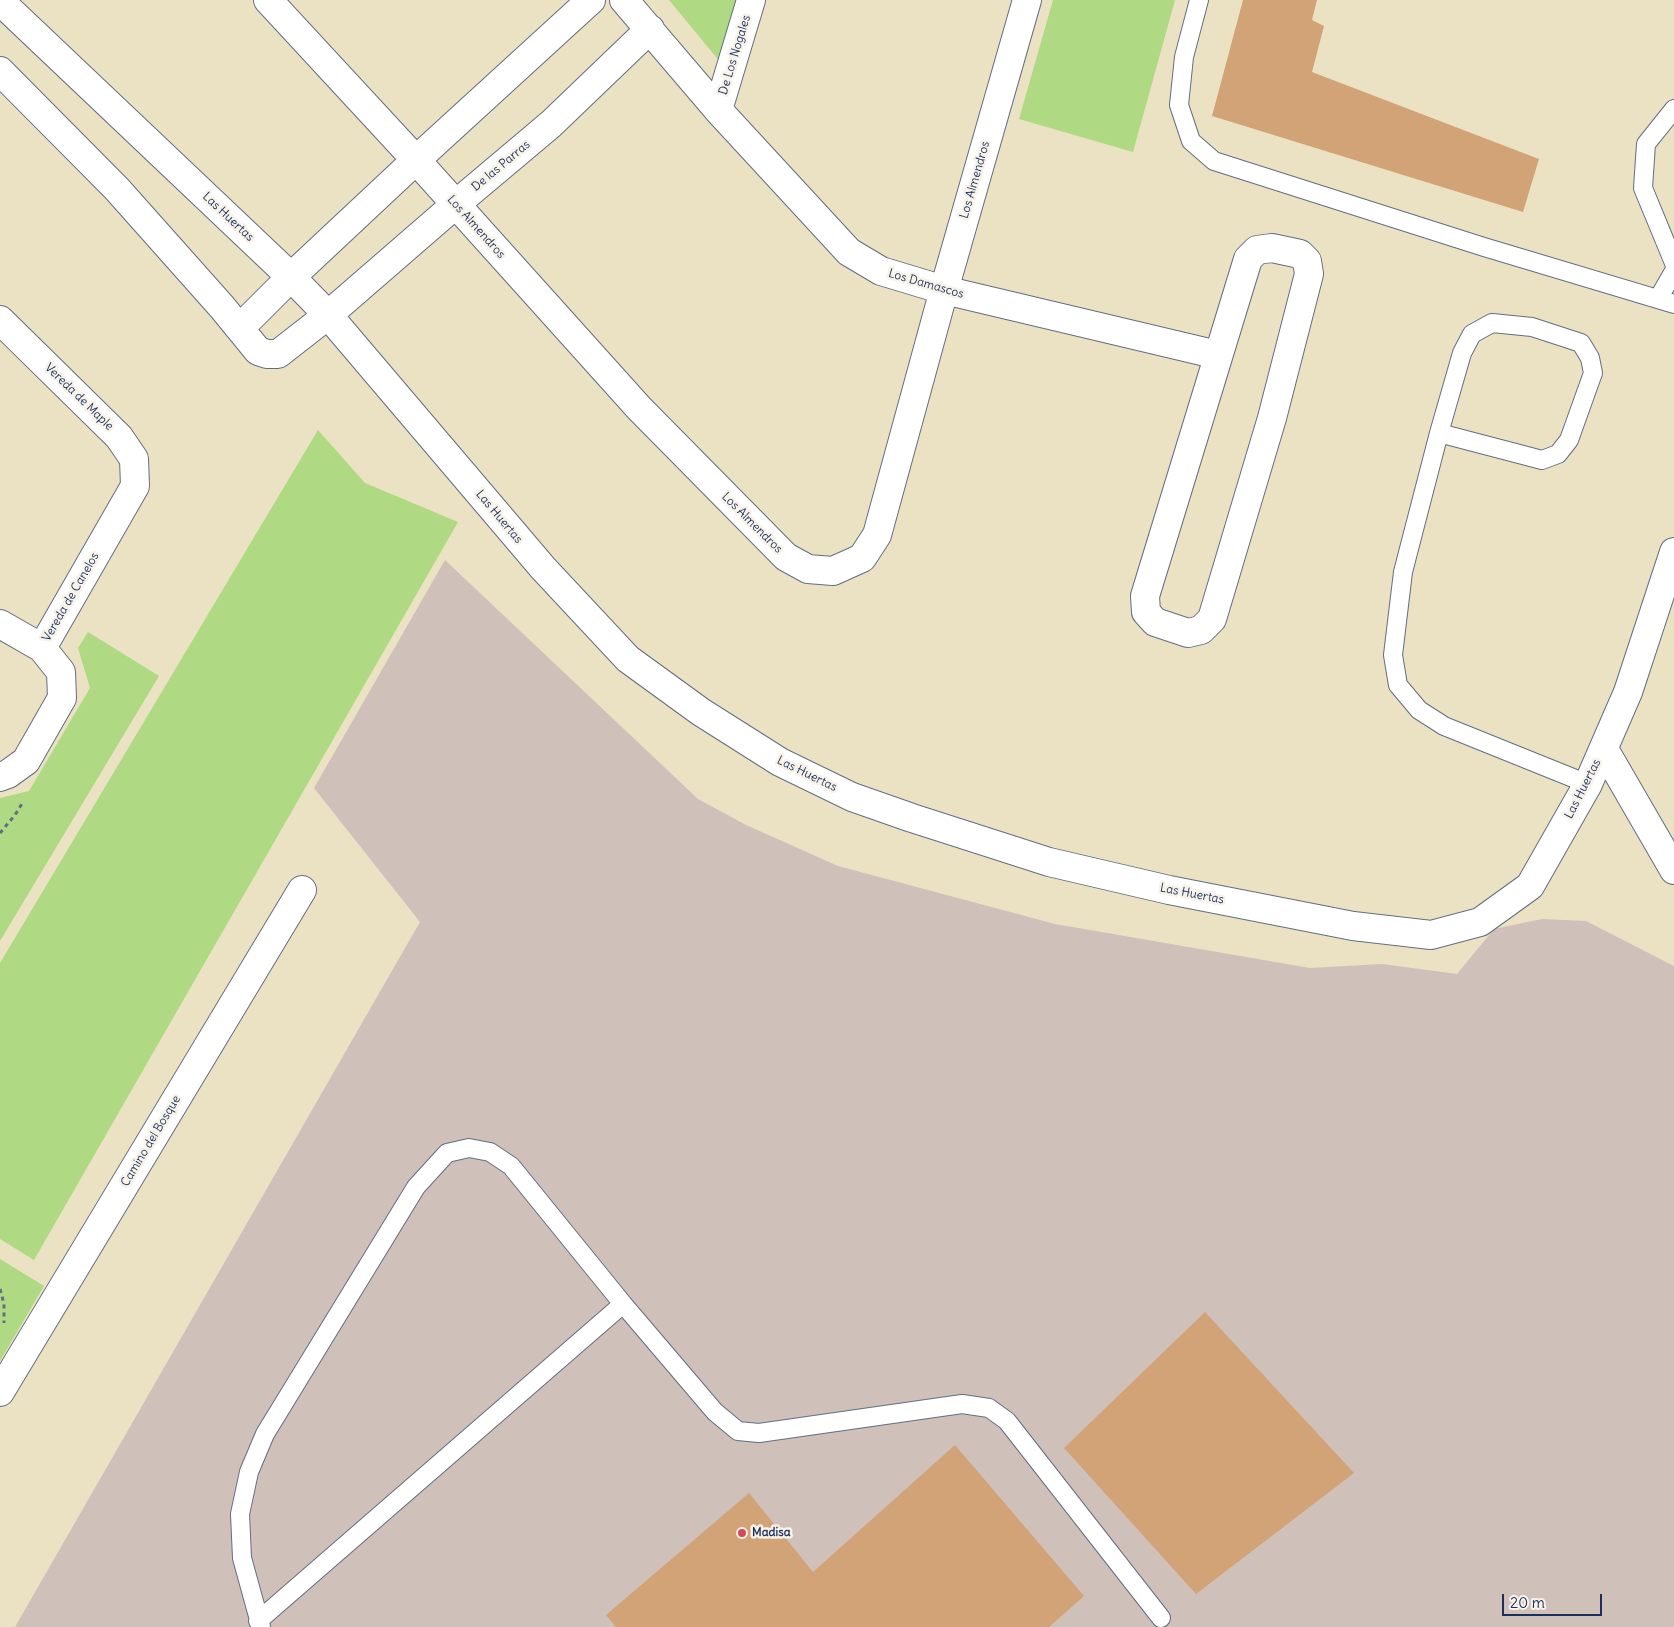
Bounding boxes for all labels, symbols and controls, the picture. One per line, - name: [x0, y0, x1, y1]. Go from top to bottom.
- street label: De Los Nogales: [716, 14, 754, 96]
- street label: De las Parras: [469, 138, 533, 194]
- street label: Los Almendros: [957, 140, 993, 220]
- street label: Las Huertas: [199, 190, 257, 244]
- street label: Los Almendros: [444, 193, 508, 261]
- street label: Los Damascos: [887, 266, 965, 302]
- street label: Vereda de Maple: [42, 361, 116, 433]
- street label: Las Huertas: [473, 488, 525, 546]
- street label: Los Almendros: [719, 490, 785, 556]
- street label: Vereda de Canelos: [40, 550, 102, 644]
- street label: Las Huertas: [775, 753, 839, 795]
- street label: Las Huertas: [1562, 757, 1604, 821]
- street label: Las Huertas: [1159, 881, 1225, 907]
- street label: Camino del Bosque: [118, 1093, 184, 1189]
- place label: Madisa: [752, 1526, 791, 1540]
- marker: Madisa: [736, 1527, 748, 1539]
- scale bar: [1504, 1584, 1604, 1616]
- text: 20 m: [1510, 1593, 1545, 1612]

